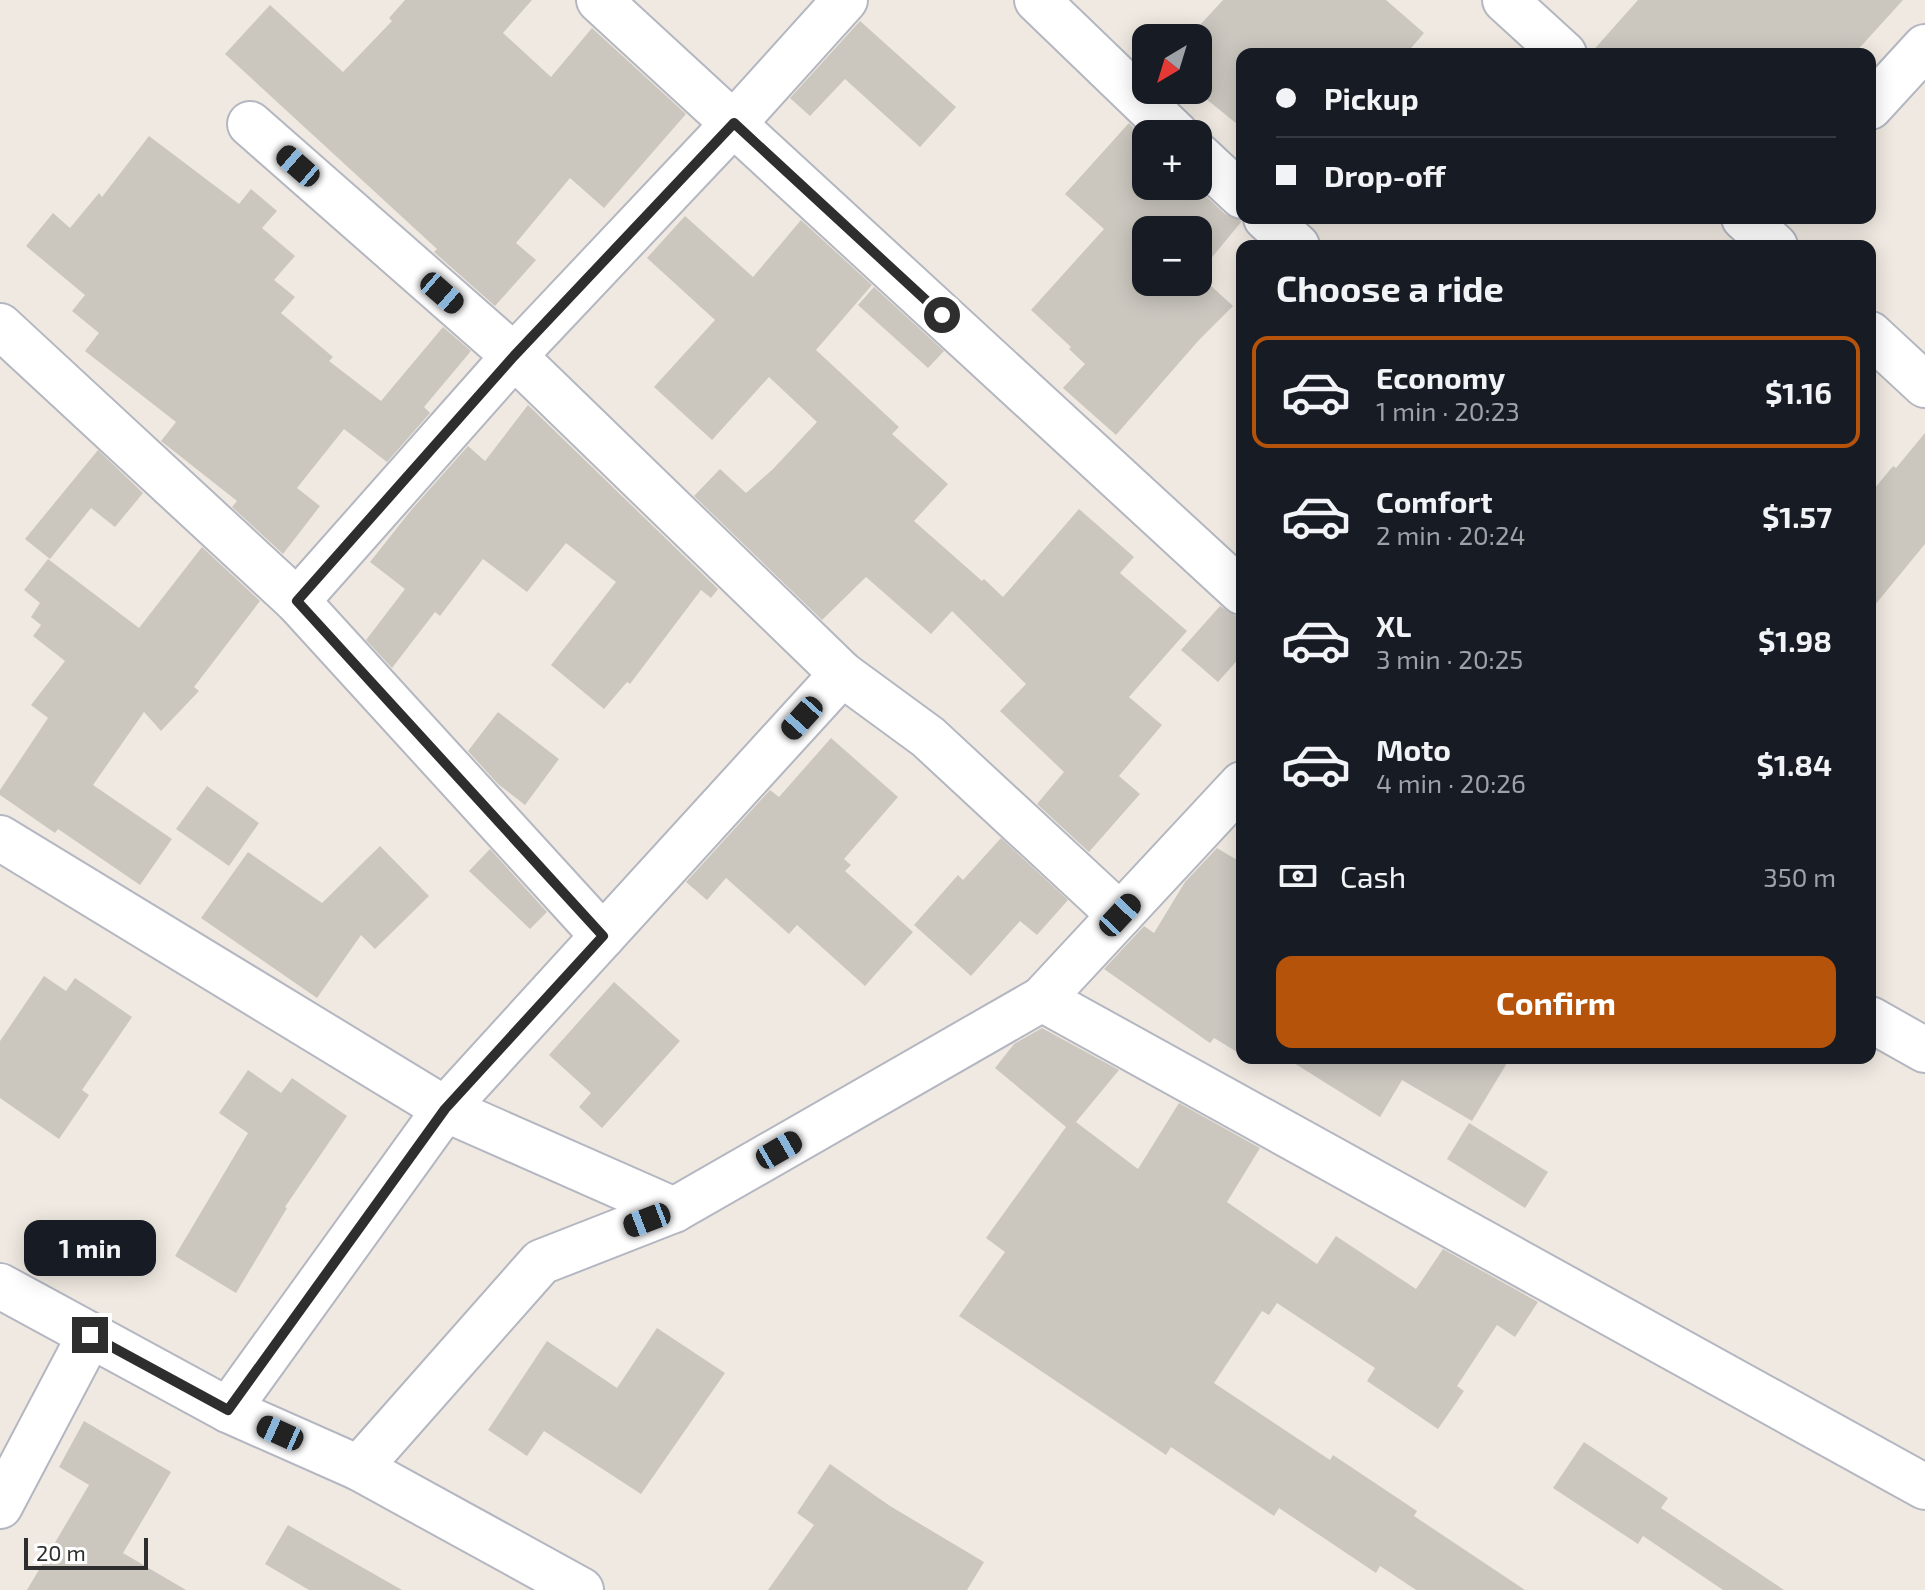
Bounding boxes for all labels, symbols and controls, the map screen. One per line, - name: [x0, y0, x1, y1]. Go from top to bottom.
- north arrow: [1132, 24, 1212, 104]
- map controls: [1132, 24, 1212, 296]
- text: Pickup: [1324, 80, 1419, 116]
- button: +: [1132, 120, 1212, 200]
- car: [272, 141, 324, 191]
- text: Drop-off: [1324, 157, 1446, 193]
- button: −: [1132, 216, 1212, 296]
- text: Choose a ride: [1276, 266, 1504, 309]
- car: [416, 268, 468, 318]
- route start: [924, 297, 960, 333]
- icon: car: [1280, 356, 1352, 428]
- text: Economy: [1376, 359, 1505, 395]
- text: $1.16: [1765, 374, 1832, 410]
- text: 1 min · 20:23: [1376, 395, 1520, 426]
- icon: car: [1280, 480, 1352, 552]
- text: Comfort: [1376, 483, 1493, 519]
- text: $1.57: [1762, 498, 1832, 534]
- text: 2 min · 20:24: [1376, 519, 1526, 550]
- icon: car: [1280, 604, 1352, 676]
- text: XL: [1376, 607, 1411, 643]
- text: $1.98: [1758, 622, 1832, 658]
- text: 3 min · 20:25: [1376, 643, 1523, 674]
- car: [777, 692, 827, 744]
- icon: car: [1280, 728, 1352, 800]
- text: Moto: [1376, 731, 1451, 767]
- text: $1.84: [1757, 746, 1832, 782]
- text: 4 min · 20:26: [1376, 767, 1526, 798]
- icon: cash: [1276, 854, 1320, 898]
- text: Cash: [1340, 858, 1406, 894]
- text: 350 m: [1763, 861, 1836, 892]
- car: [1095, 889, 1145, 941]
- button: Confirm: [1276, 956, 1836, 1048]
- car: [752, 1128, 806, 1172]
- car: [620, 1200, 674, 1240]
- callout: 1 min: [24, 1219, 156, 1275]
- text: 1 min: [59, 1232, 121, 1263]
- route end: [72, 1317, 108, 1353]
- car: [253, 1412, 307, 1454]
- scale bar: [24, 1534, 148, 1570]
- text: 20 m: [36, 1539, 86, 1565]

